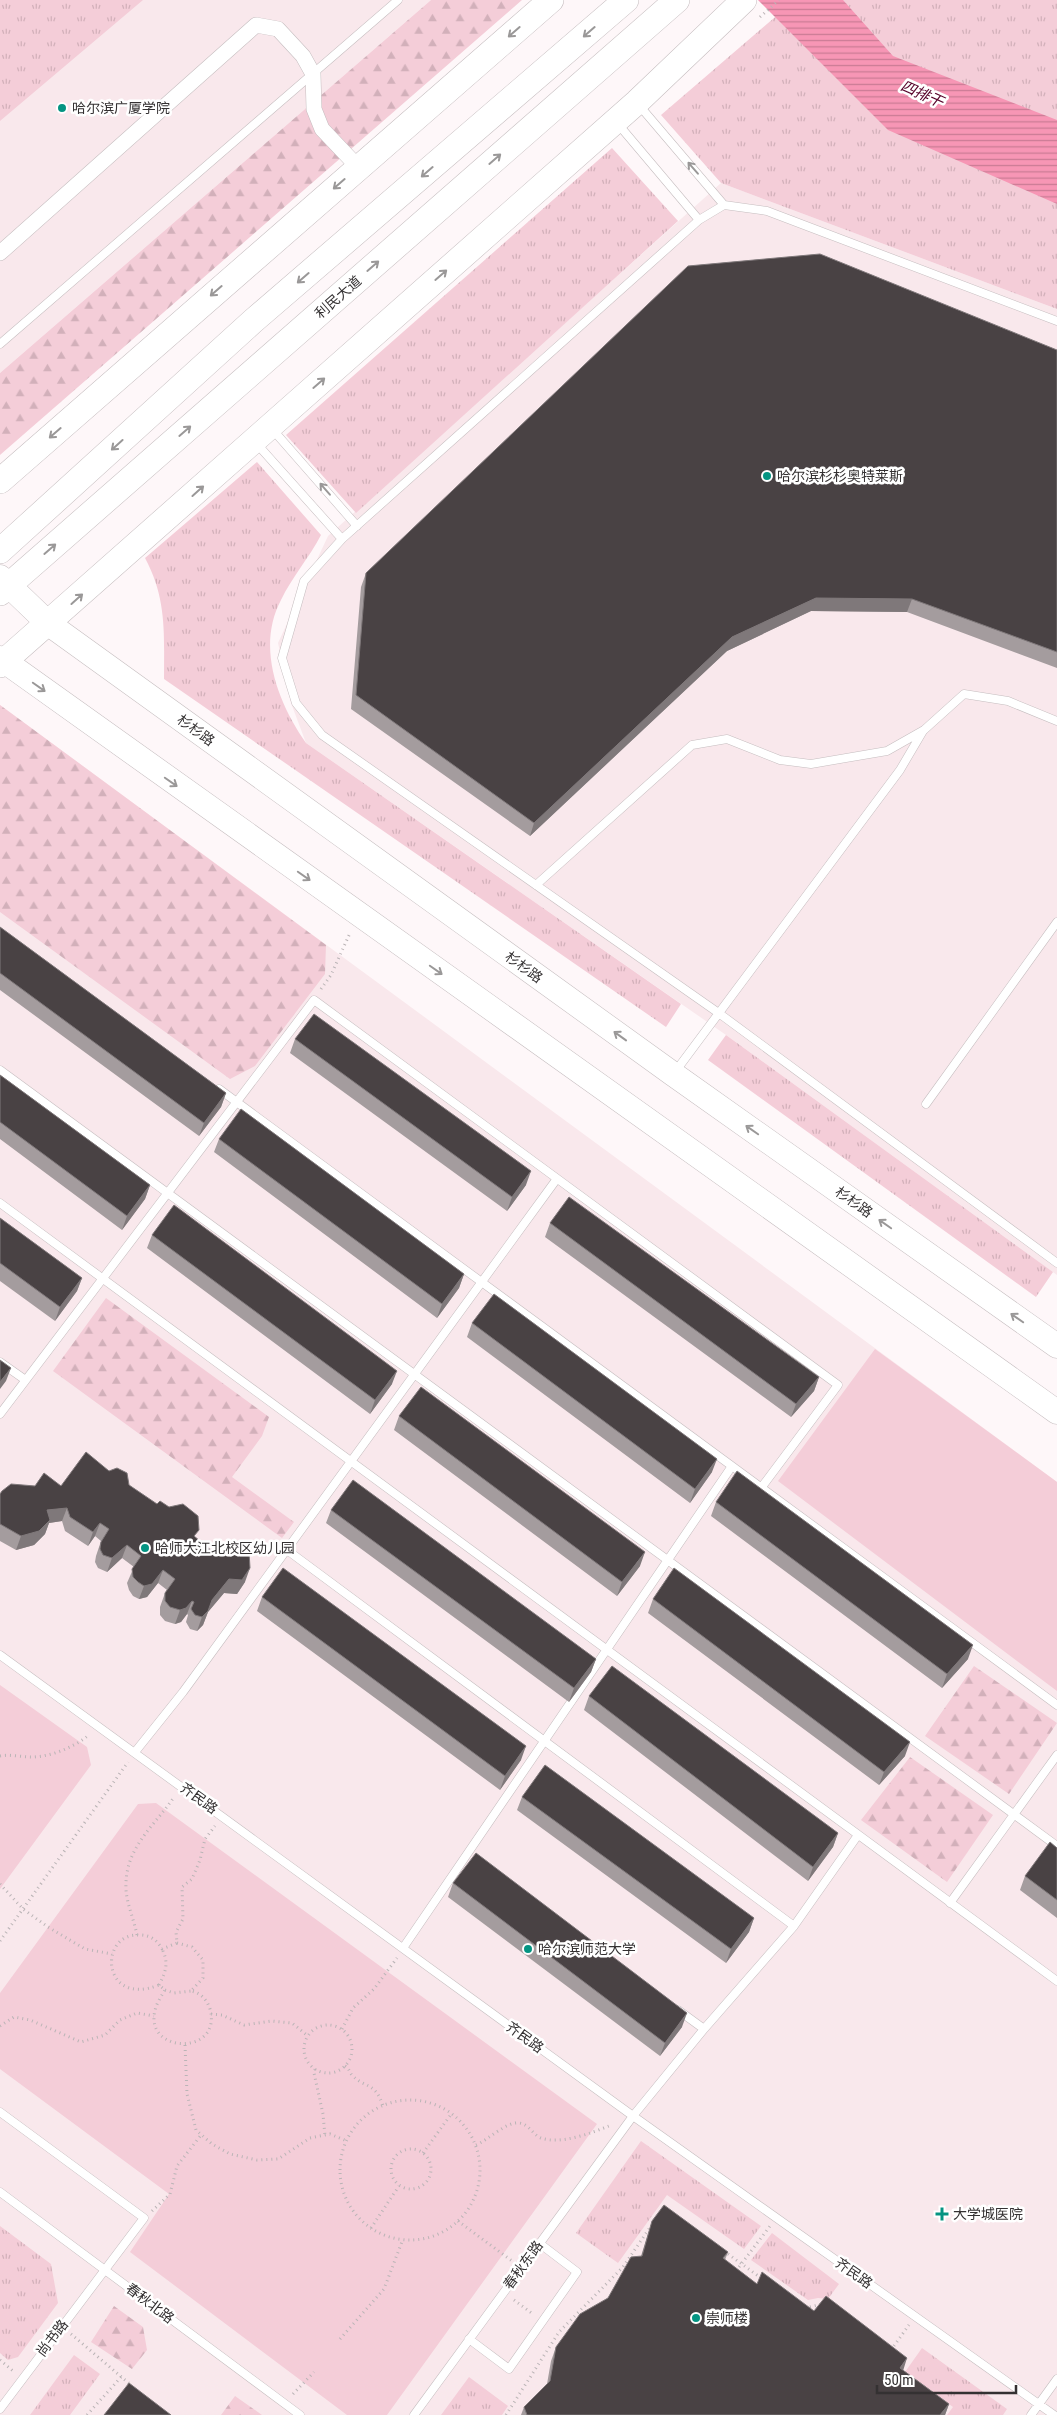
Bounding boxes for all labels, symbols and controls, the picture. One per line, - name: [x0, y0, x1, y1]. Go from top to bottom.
- one-way arrow: [508, 26, 521, 38]
- one-way arrow: [583, 26, 596, 38]
- water label: 四排干: [898, 77, 948, 112]
- place label: 哈尔滨广厦学院: [72, 100, 170, 116]
- marker: 哈尔滨广厦学院: [56, 102, 68, 114]
- one-way arrow: [489, 153, 502, 165]
- one-way arrow: [687, 162, 698, 175]
- one-way arrow: [420, 166, 433, 178]
- one-way arrow: [332, 178, 345, 190]
- one-way arrow: [367, 260, 380, 272]
- one-way arrow: [434, 269, 447, 281]
- one-way arrow: [297, 272, 310, 284]
- street label: 利民大道: [312, 273, 364, 321]
- one-way arrow: [210, 285, 223, 297]
- one-way arrow: [312, 377, 325, 388]
- one-way arrow: [179, 425, 192, 437]
- one-way arrow: [48, 427, 61, 438]
- one-way arrow: [111, 439, 124, 451]
- place label: 哈尔滨杉杉奥特莱斯: [777, 468, 903, 484]
- marker: 哈尔滨杉杉奥特莱斯: [761, 470, 773, 482]
- one-way arrow: [319, 483, 331, 496]
- one-way arrow: [191, 485, 204, 497]
- one-way arrow: [43, 544, 56, 555]
- one-way arrow: [70, 593, 83, 605]
- one-way arrow: [32, 682, 46, 692]
- street label: 杉杉路: [174, 711, 218, 749]
- one-way arrow: [164, 776, 178, 787]
- one-way arrow: [297, 871, 311, 881]
- street label: 杉杉路: [502, 948, 546, 986]
- one-way arrow: [429, 965, 443, 975]
- one-way arrow: [613, 1031, 627, 1041]
- one-way arrow: [745, 1125, 759, 1135]
- street label: 杉杉路: [832, 1183, 876, 1221]
- one-way arrow: [878, 1219, 892, 1229]
- one-way arrow: [1010, 1313, 1024, 1323]
- place label: 哈师大江北校区幼儿园: [155, 1540, 295, 1556]
- marker: 哈师大江北校区幼儿园: [139, 1542, 151, 1554]
- street label: 齐民路: [177, 1779, 221, 1817]
- place label: 哈尔滨师范大学: [538, 1941, 636, 1957]
- marker: 哈尔滨师范大学: [522, 1943, 534, 1955]
- street label: 齐民路: [503, 2018, 547, 2056]
- place label: 大学城医院: [953, 2206, 1023, 2222]
- marker: 大学城医院: [935, 2207, 949, 2221]
- street label: 春秋东路: [500, 2238, 546, 2292]
- street label: 齐民路: [832, 2254, 876, 2292]
- street label: 春秋北路: [123, 2280, 177, 2326]
- place label: 崇师楼: [706, 2310, 748, 2326]
- marker: 崇师楼: [690, 2312, 702, 2324]
- street label: 尚书路: [33, 2316, 71, 2360]
- scale bar: [877, 2362, 1016, 2394]
- text: 50 m: [884, 2371, 914, 2389]

